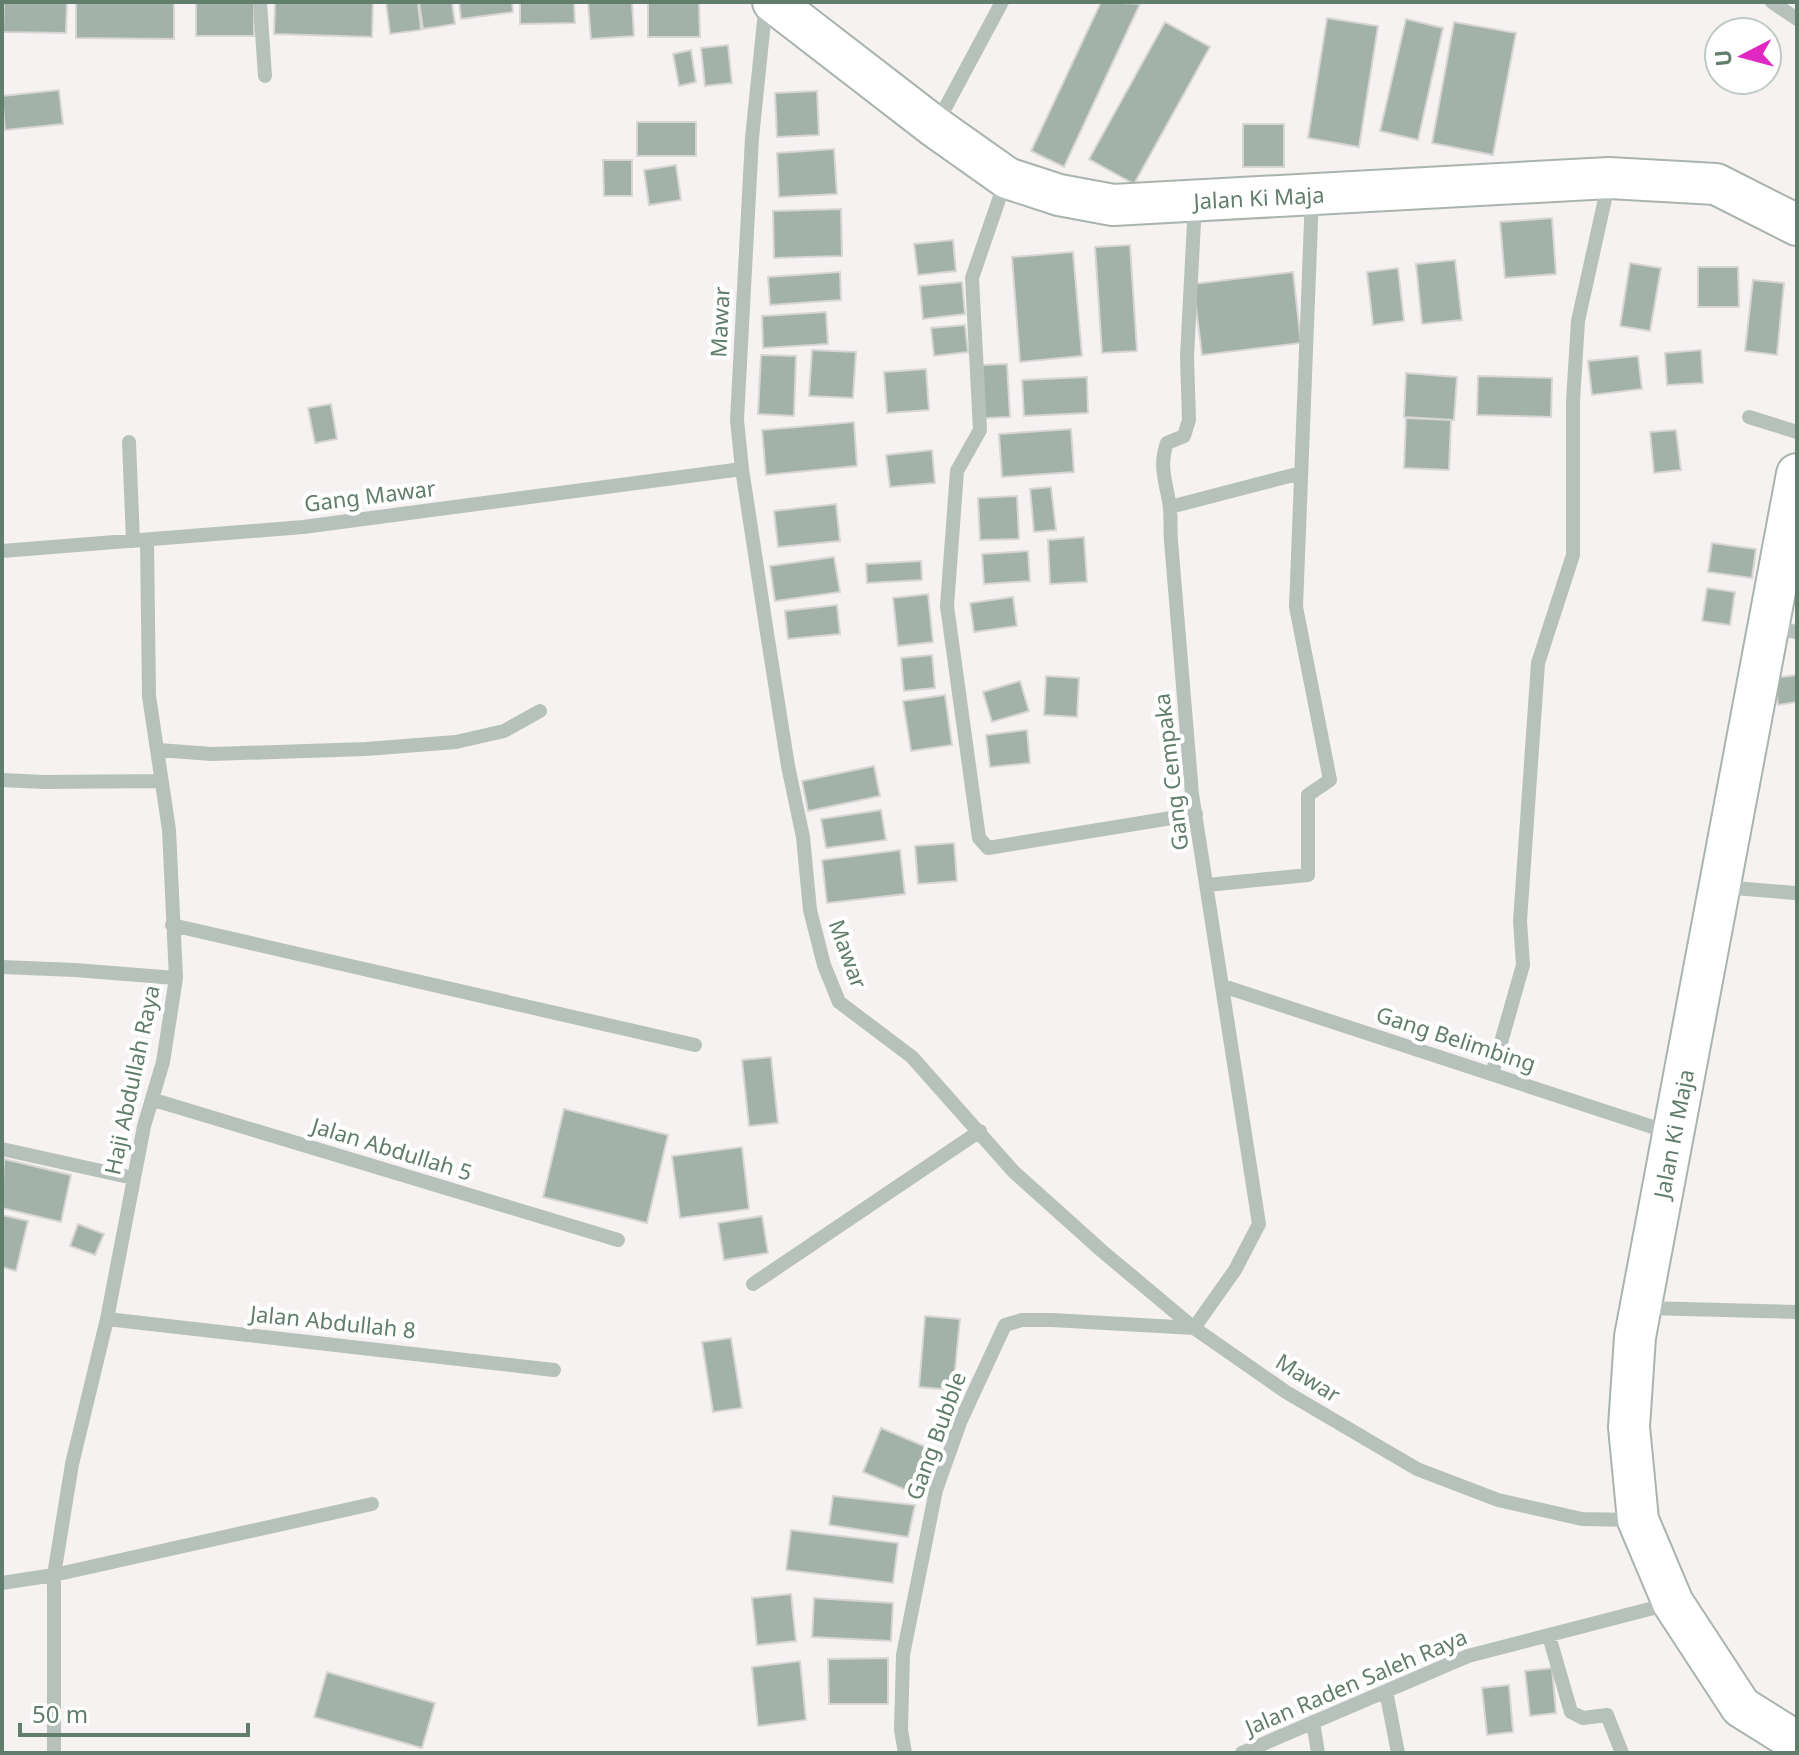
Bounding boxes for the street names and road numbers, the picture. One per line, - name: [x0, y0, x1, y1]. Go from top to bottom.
- street label: Jalan Ki Maja: [1191, 179, 1325, 216]
- street label: Mawar: [702, 286, 736, 358]
- street label: Gang Mawar: [302, 472, 437, 518]
- street label: Gang Cempaka: [1145, 692, 1195, 852]
- street label: Mawar: [823, 915, 875, 992]
- street label: Haji Abdullah Raya: [96, 982, 166, 1177]
- street label: Gang Belimbing: [1373, 998, 1540, 1078]
- street label: Jalan Ki Maja: [1645, 1067, 1700, 1203]
- street label: Jalan Abdullah 5: [307, 1109, 476, 1187]
- street label: Jalan Abdullah 8: [247, 1297, 417, 1345]
- street label: Mawar: [1270, 1346, 1347, 1409]
- street label: Gang Bubble: [898, 1367, 972, 1504]
- street label: Jalan Raden Saleh Raya: [1238, 1621, 1471, 1742]

